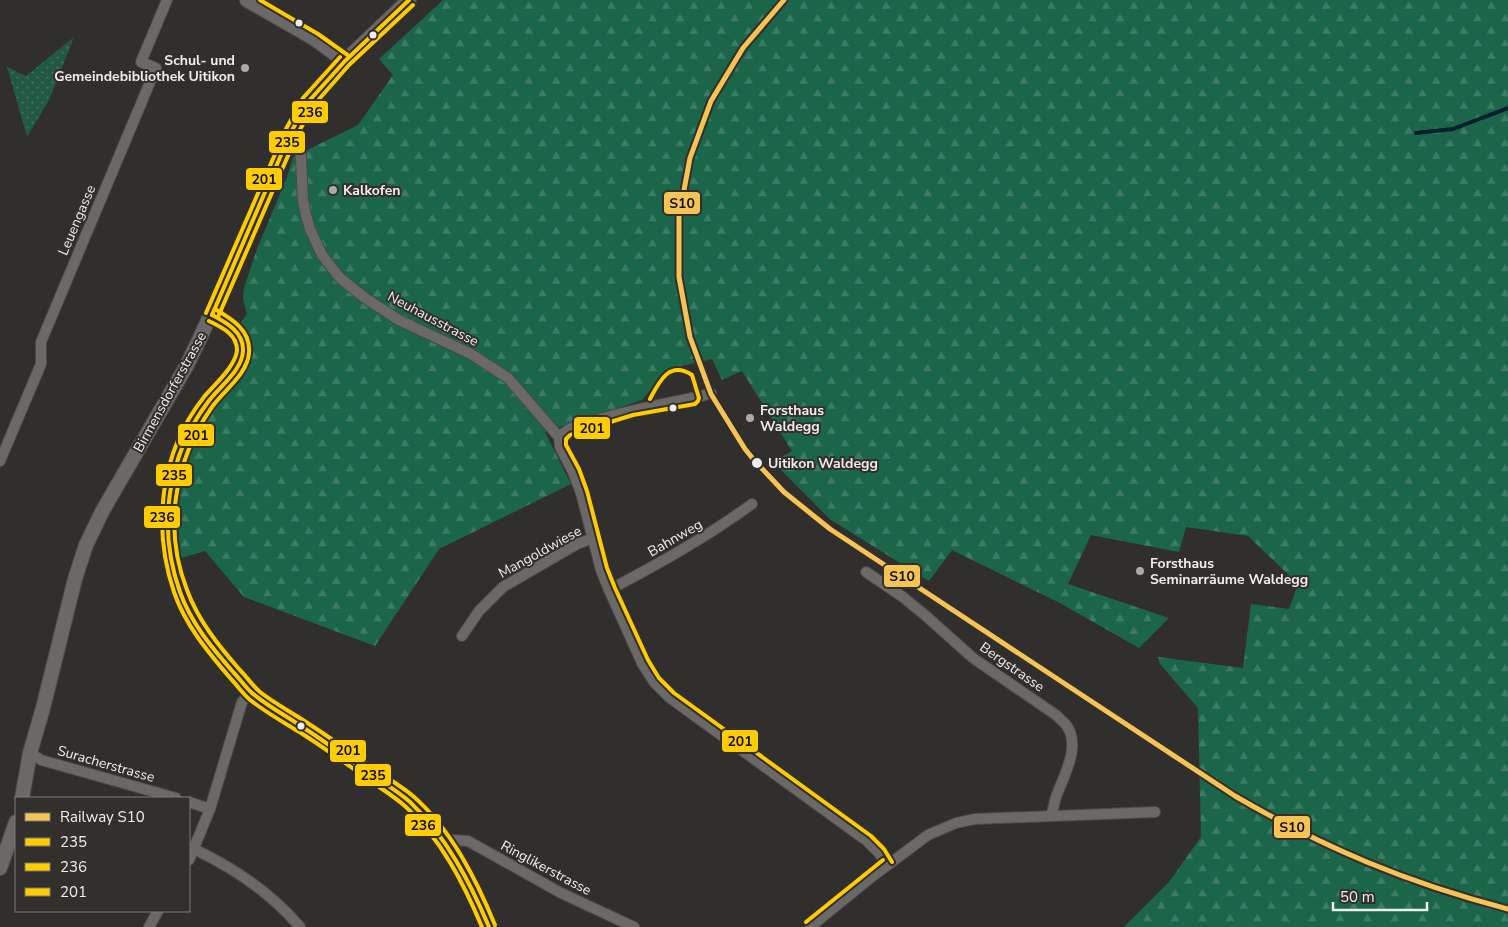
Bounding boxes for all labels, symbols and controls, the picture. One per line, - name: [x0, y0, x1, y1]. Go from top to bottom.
- unlabelled marker: [294, 18, 304, 28]
- unlabelled marker: [368, 30, 378, 40]
- place label: Schul- und Gemeindebibliothek Uitikon: [54, 51, 235, 86]
- marker: Schul- und Gemeindebibliothek Uitikon: [239, 62, 251, 74]
- line badge: 236: [291, 100, 329, 124]
- text: 236: [297, 103, 323, 122]
- line badge: 235: [268, 130, 306, 154]
- text: 235: [274, 133, 300, 152]
- line badge: 201: [245, 167, 283, 191]
- text: 201: [251, 170, 277, 189]
- place label: Kalkofen: [343, 181, 400, 200]
- street label: Leuengasse: [54, 182, 100, 258]
- marker: Kalkofen: [327, 184, 339, 196]
- line badge: S10: [663, 191, 701, 215]
- text: S10: [669, 194, 695, 213]
- street label: Neuhausstrasse: [384, 287, 482, 351]
- street label: Birmensdorferstrasse: [129, 328, 211, 456]
- place label: Forsthaus Waldegg: [760, 401, 824, 436]
- unlabelled marker: [668, 403, 678, 413]
- marker: Forsthaus Waldegg: [744, 412, 756, 424]
- line badge: 201: [573, 416, 611, 440]
- text: 201: [579, 419, 605, 438]
- line badge: 201: [177, 423, 215, 447]
- text: 201: [183, 426, 209, 445]
- place label: Uitikon Waldegg: [768, 454, 878, 473]
- marker: Uitikon Waldegg: [750, 456, 764, 470]
- line badge: 235: [155, 463, 193, 487]
- text: 235: [161, 466, 187, 485]
- line badge: 236: [143, 505, 181, 529]
- text: 236: [149, 508, 175, 527]
- street label: Bahnweg: [644, 515, 706, 561]
- street label: Mangoldwiese: [495, 521, 585, 583]
- place label: Forsthaus Seminarräume Waldegg: [1150, 554, 1308, 589]
- line badge: S10: [883, 564, 921, 588]
- marker: Forsthaus Seminarräume Waldegg: [1134, 565, 1146, 577]
- text: S10: [889, 567, 915, 586]
- street label: Bergstrasse: [976, 638, 1048, 696]
- unlabelled marker: [296, 721, 306, 731]
- line badge: 201: [721, 729, 759, 753]
- text: 201: [727, 732, 753, 751]
- line badge: 201: [329, 739, 367, 763]
- street label: Suracherstrasse: [55, 741, 157, 787]
- text: 201: [335, 741, 361, 760]
- line badge: 235: [354, 763, 392, 787]
- text: 235: [360, 766, 386, 785]
- legend: [15, 797, 190, 912]
- text: Railway S10: [60, 807, 145, 827]
- line badge: 236: [404, 813, 442, 837]
- line badge: S10: [1273, 815, 1311, 839]
- text: 236: [410, 816, 436, 835]
- text: S10: [1279, 818, 1305, 837]
- text: 235: [60, 832, 87, 852]
- street label: Ringlikerstrasse: [497, 836, 595, 900]
- text: 236: [60, 857, 87, 877]
- scale bar: [1333, 880, 1427, 912]
- text: 201: [60, 882, 87, 902]
- text: 50 m: [1340, 887, 1375, 907]

